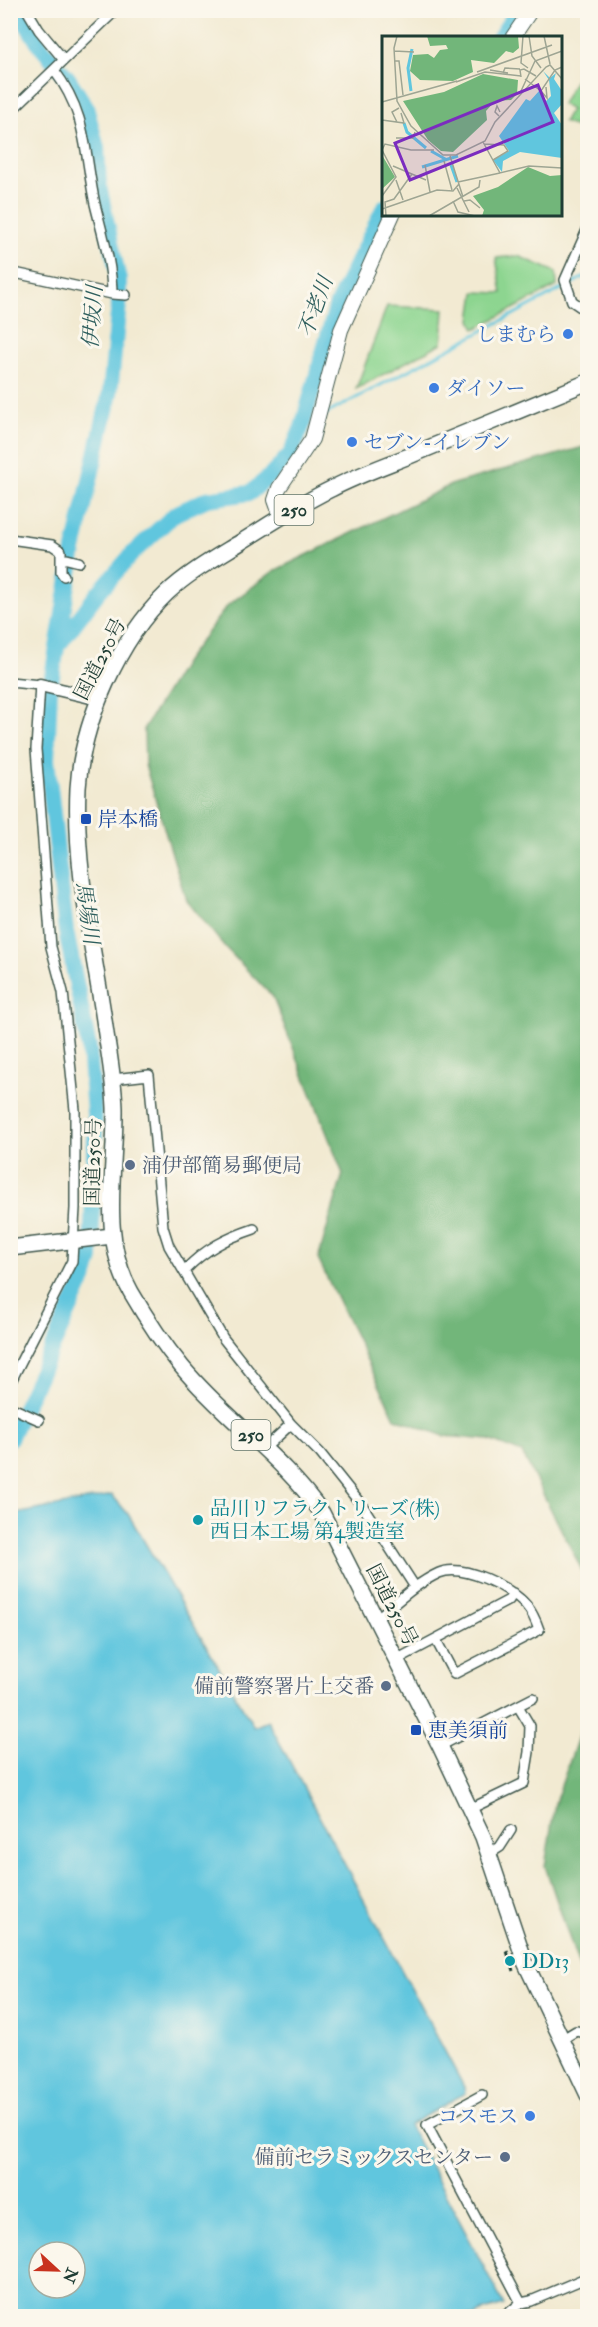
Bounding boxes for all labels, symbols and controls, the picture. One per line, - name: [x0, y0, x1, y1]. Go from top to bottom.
- inset map: [382, 36, 562, 216]
- water label: 不老川: [293, 271, 340, 341]
- water label: 伊坂川: [77, 283, 109, 349]
- place label: しまむら: [476, 322, 556, 347]
- marker: しまむら: [561, 327, 575, 341]
- place label: ダイソー: [446, 376, 526, 401]
- marker: ダイソー: [427, 381, 441, 395]
- place label: セブン-イレブン: [364, 430, 511, 455]
- marker: セブン-イレブン: [345, 435, 359, 449]
- road number: 250: [274, 495, 314, 525]
- street label: 国道250号: [69, 614, 131, 704]
- place label: 岸本橋: [98, 807, 158, 832]
- marker: 岸本橋: [79, 812, 93, 826]
- water label: 馬場川: [69, 880, 105, 948]
- street label: 国道250号: [80, 1117, 106, 1207]
- place label: 浦伊部簡易郵便局: [142, 1153, 302, 1178]
- marker: 浦伊部簡易郵便局: [123, 1158, 137, 1172]
- road number: 250: [232, 1420, 270, 1450]
- place label: 品川リフラクトリーズ(株) 西日本工場 第4製造室: [210, 1496, 440, 1544]
- marker: 品川リフラクトリーズ(株) 西日本工場 第4製造室: [191, 1513, 205, 1527]
- street label: 国道250号: [361, 1560, 423, 1650]
- place label: 備前警察署片上交番: [194, 1674, 374, 1699]
- marker: 備前警察署片上交番: [379, 1679, 393, 1693]
- place label: 恵美須前: [428, 1718, 508, 1743]
- marker: 恵美須前: [409, 1723, 423, 1737]
- place label: DD13: [522, 1949, 569, 1974]
- marker: DD13: [503, 1954, 517, 1968]
- place label: コスモス: [438, 2104, 518, 2129]
- marker: コスモス: [523, 2109, 537, 2123]
- place label: 備前セラミックスセンター: [254, 2145, 493, 2170]
- marker: 備前セラミックスセンター: [498, 2150, 512, 2164]
- north arrow: [27, 2240, 87, 2300]
- text: N: [58, 2264, 82, 2286]

